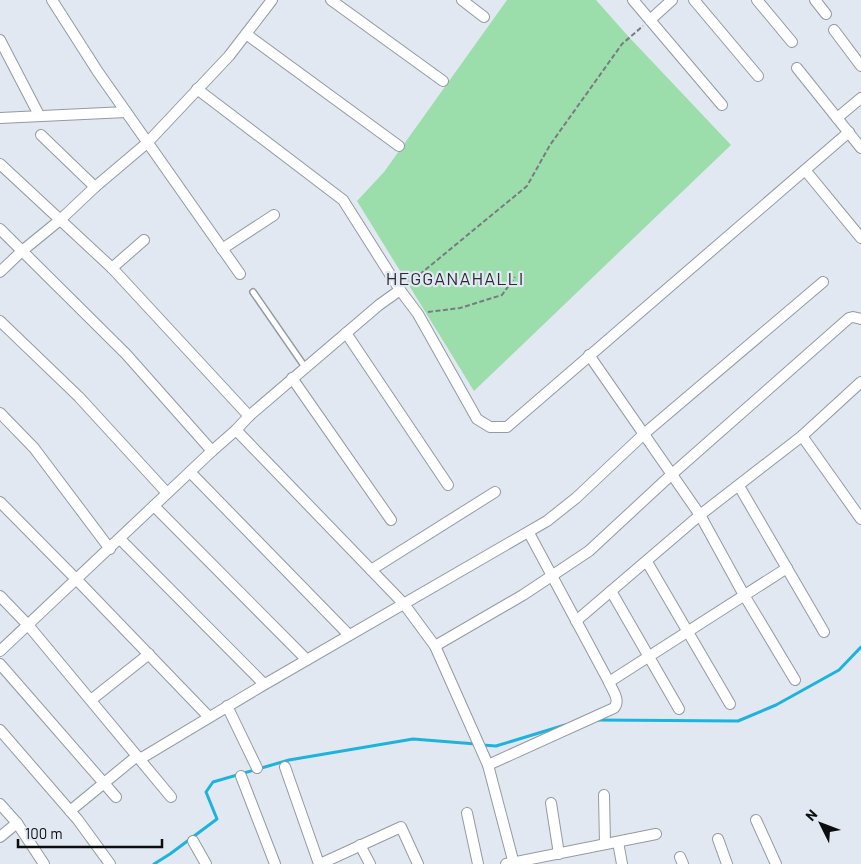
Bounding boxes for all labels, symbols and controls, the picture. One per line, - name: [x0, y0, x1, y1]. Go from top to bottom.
- district label: HEGGANAHALLI: [386, 267, 524, 289]
- north arrow: [796, 799, 846, 849]
- text: N: [802, 806, 820, 824]
- scale bar: [18, 816, 161, 848]
- text: 100 m: [25, 824, 63, 842]

